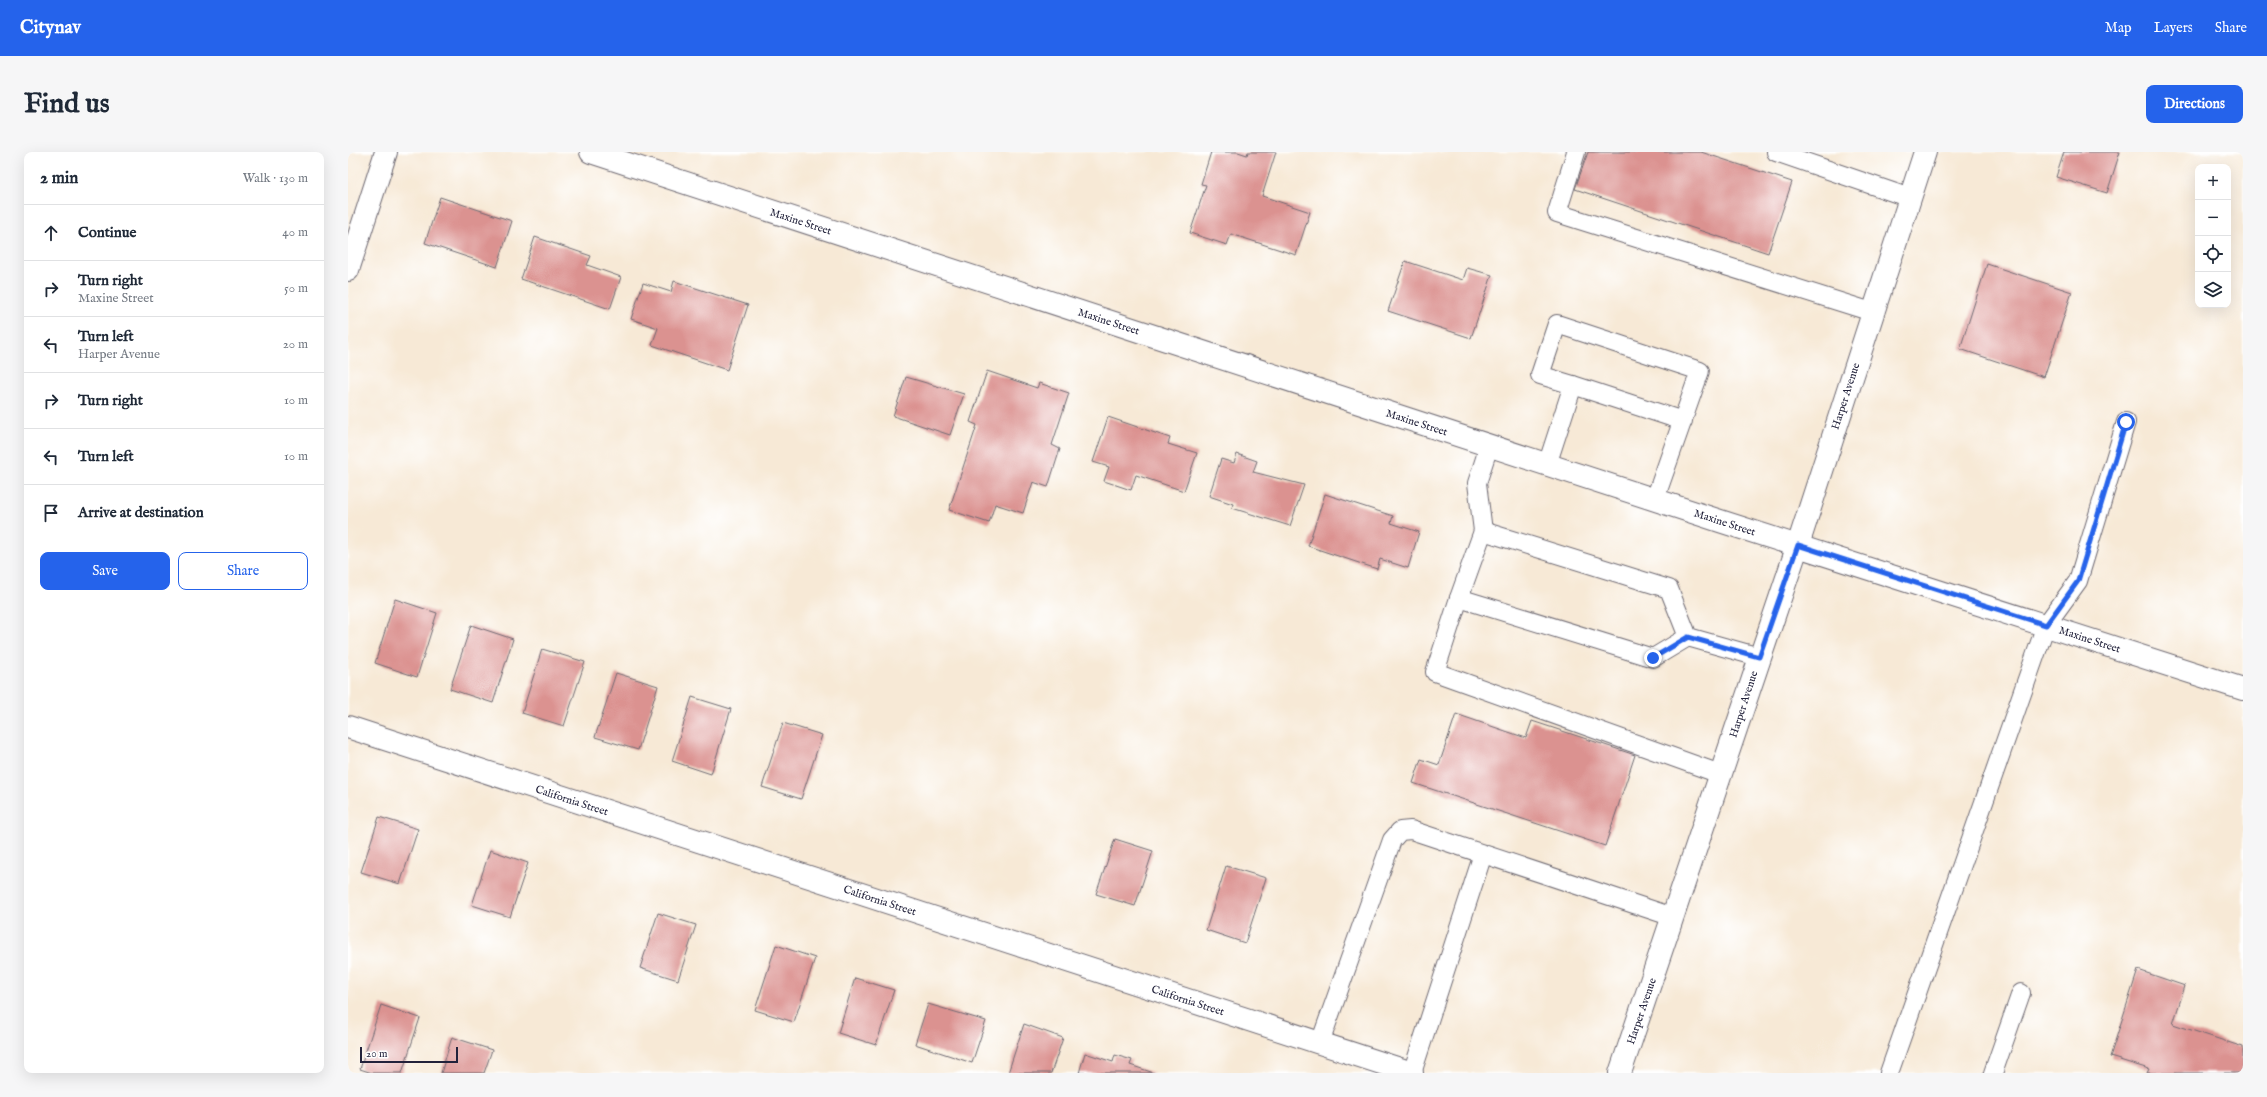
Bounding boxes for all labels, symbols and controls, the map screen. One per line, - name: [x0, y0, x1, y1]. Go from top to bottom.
- text: Citynav: [20, 16, 81, 40]
- text: Map: [2105, 19, 2132, 37]
- text: Layers: [2154, 19, 2193, 37]
- text: Share: [2215, 19, 2247, 37]
- button: Directions: [2146, 85, 2243, 123]
- text: Find us: [24, 87, 110, 122]
- map controls: [2195, 164, 2231, 308]
- button: +: [2195, 164, 2231, 200]
- text: 2 min: [40, 168, 78, 189]
- text: Walk · 130 m: [243, 170, 308, 187]
- button: −: [2195, 200, 2231, 236]
- street label: Maxine Street: [768, 205, 834, 239]
- icon: ahead: [40, 222, 62, 244]
- text: Continue: [78, 223, 136, 242]
- text: 40 m: [282, 224, 308, 241]
- button: locate: [2195, 236, 2231, 272]
- text: Turn right: [78, 271, 143, 290]
- button: layers: [2195, 272, 2231, 308]
- icon: right: [40, 278, 62, 300]
- text: 50 m: [284, 280, 308, 297]
- text: Maxine Street: [78, 290, 154, 307]
- street label: Maxine Street: [1076, 305, 1142, 339]
- text: Turn left: [78, 327, 134, 346]
- icon: left: [40, 334, 62, 356]
- text: 20 m: [283, 336, 308, 353]
- text: Harper Avenue: [78, 346, 160, 363]
- street label: Harper Avenue: [1829, 361, 1863, 431]
- icon: right: [40, 390, 62, 412]
- text: Turn right: [78, 391, 143, 410]
- text: 10 m: [284, 392, 308, 409]
- street label: Maxine Street: [1384, 406, 1450, 440]
- route start: [2117, 413, 2135, 431]
- icon: left: [40, 446, 62, 468]
- text: Turn left: [78, 447, 134, 466]
- text: 10 m: [284, 448, 308, 465]
- icon: arrive: [40, 502, 62, 524]
- text: Arrive at destination: [78, 503, 204, 522]
- street label: Maxine Street: [1692, 506, 1758, 540]
- button: Save: [40, 552, 170, 590]
- button: Share: [178, 552, 308, 590]
- street label: Maxine Street: [2057, 623, 2123, 657]
- route end: [1644, 649, 1662, 667]
- street label: Harper Avenue: [1727, 669, 1761, 739]
- street label: California Street: [534, 783, 610, 819]
- street label: California Street: [842, 883, 918, 919]
- street label: Harper Avenue: [1624, 976, 1660, 1046]
- street label: California Street: [1150, 983, 1226, 1019]
- scale bar: [360, 1045, 458, 1064]
- text: 20 m: [366, 1047, 387, 1061]

